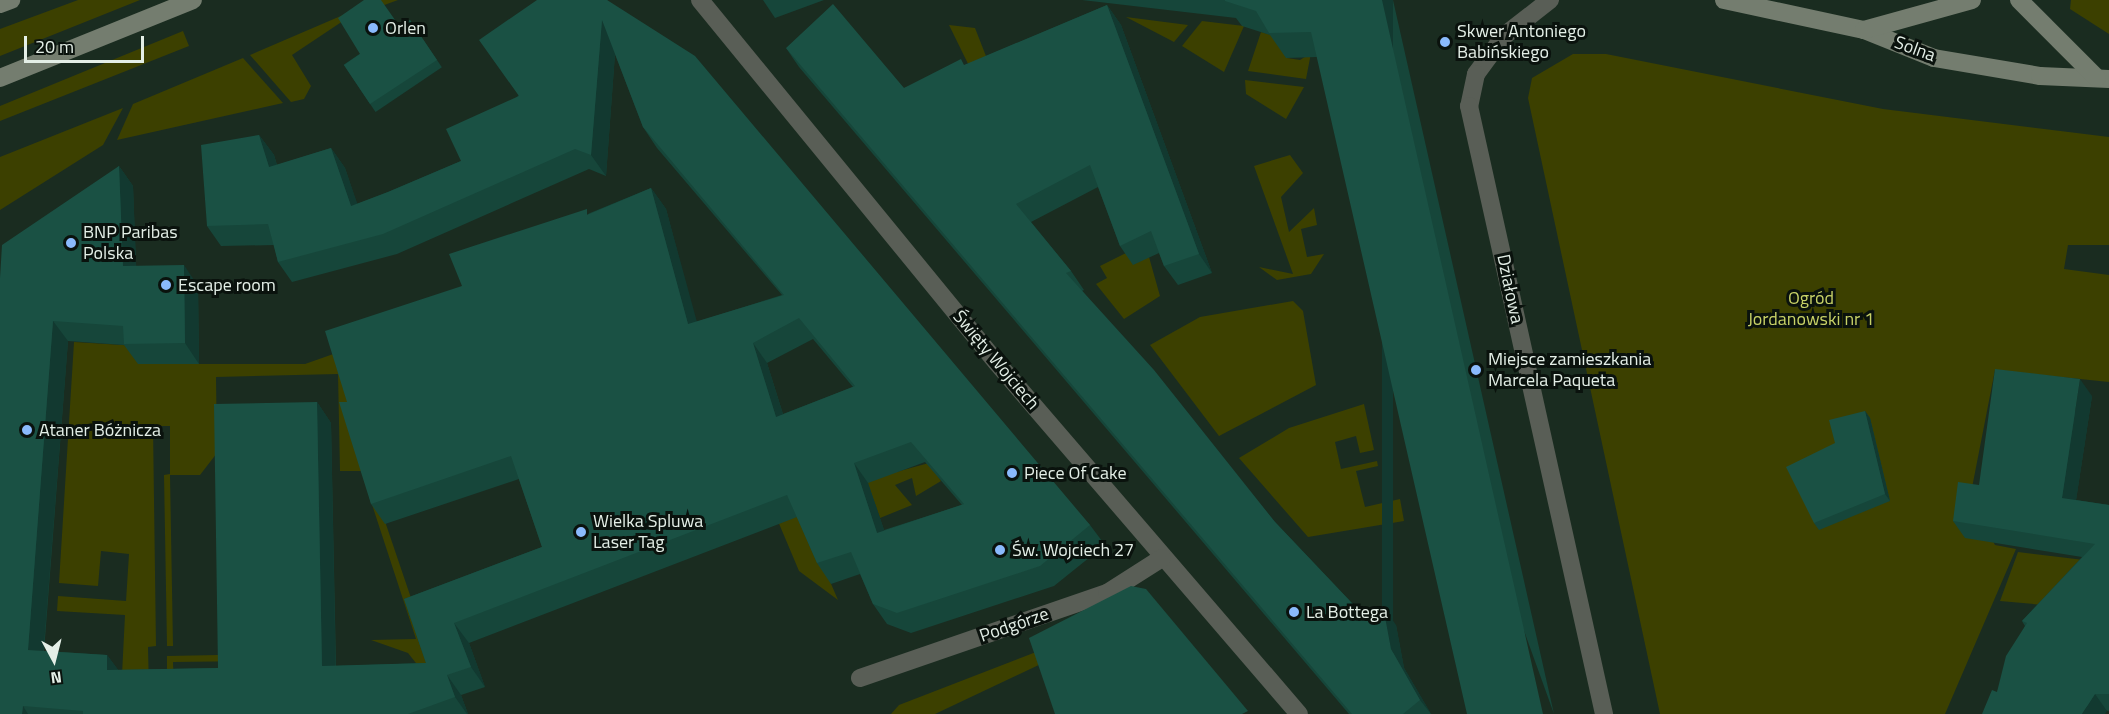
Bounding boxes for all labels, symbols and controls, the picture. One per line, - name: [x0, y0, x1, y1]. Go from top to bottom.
- place label: Orlen: [385, 17, 426, 39]
- marker: Orlen: [366, 21, 380, 35]
- place label: Skwer Antoniego Babińskiego: [1457, 21, 1586, 63]
- scale bar: [27, 24, 147, 62]
- street label: Solna: [1892, 32, 1938, 66]
- text: 20 m: [35, 33, 74, 60]
- marker: Skwer Antoniego Babińskiego: [1438, 35, 1452, 49]
- place label: BNP Paribas Polska: [83, 222, 178, 264]
- marker: BNP Paribas Polska: [64, 236, 78, 250]
- street label: Działowa: [1492, 252, 1528, 326]
- place label: Escape room: [178, 274, 276, 296]
- marker: Escape room: [159, 278, 173, 292]
- park label: Ogród Jordanowski nr 1: [1748, 288, 1874, 330]
- street label: Święty Wojciech: [948, 306, 1044, 414]
- place label: Miejsce zamieszkania Marcela Paqueta: [1488, 349, 1651, 392]
- marker: Miejsce zamieszkania Marcela Paqueta: [1469, 363, 1483, 377]
- place label: Ataner Bóżnicza: [39, 419, 161, 441]
- marker: Ataner Bóżnicza: [20, 423, 34, 437]
- place label: Piece Of Cake: [1024, 462, 1127, 484]
- marker: Piece Of Cake: [1005, 466, 1019, 480]
- place label: Wielka Spluwa Laser Tag: [593, 511, 703, 554]
- marker: Wielka Spluwa Laser Tag: [574, 525, 588, 539]
- place label: Św. Wojciech 27: [1012, 539, 1134, 561]
- marker: Św. Wojciech 27: [993, 543, 1007, 557]
- place label: La Bottega: [1306, 601, 1388, 623]
- street label: Podgórze: [977, 603, 1051, 647]
- marker: La Bottega: [1287, 605, 1301, 619]
- north arrow: [24, 630, 84, 690]
- text: N: [49, 665, 63, 690]

